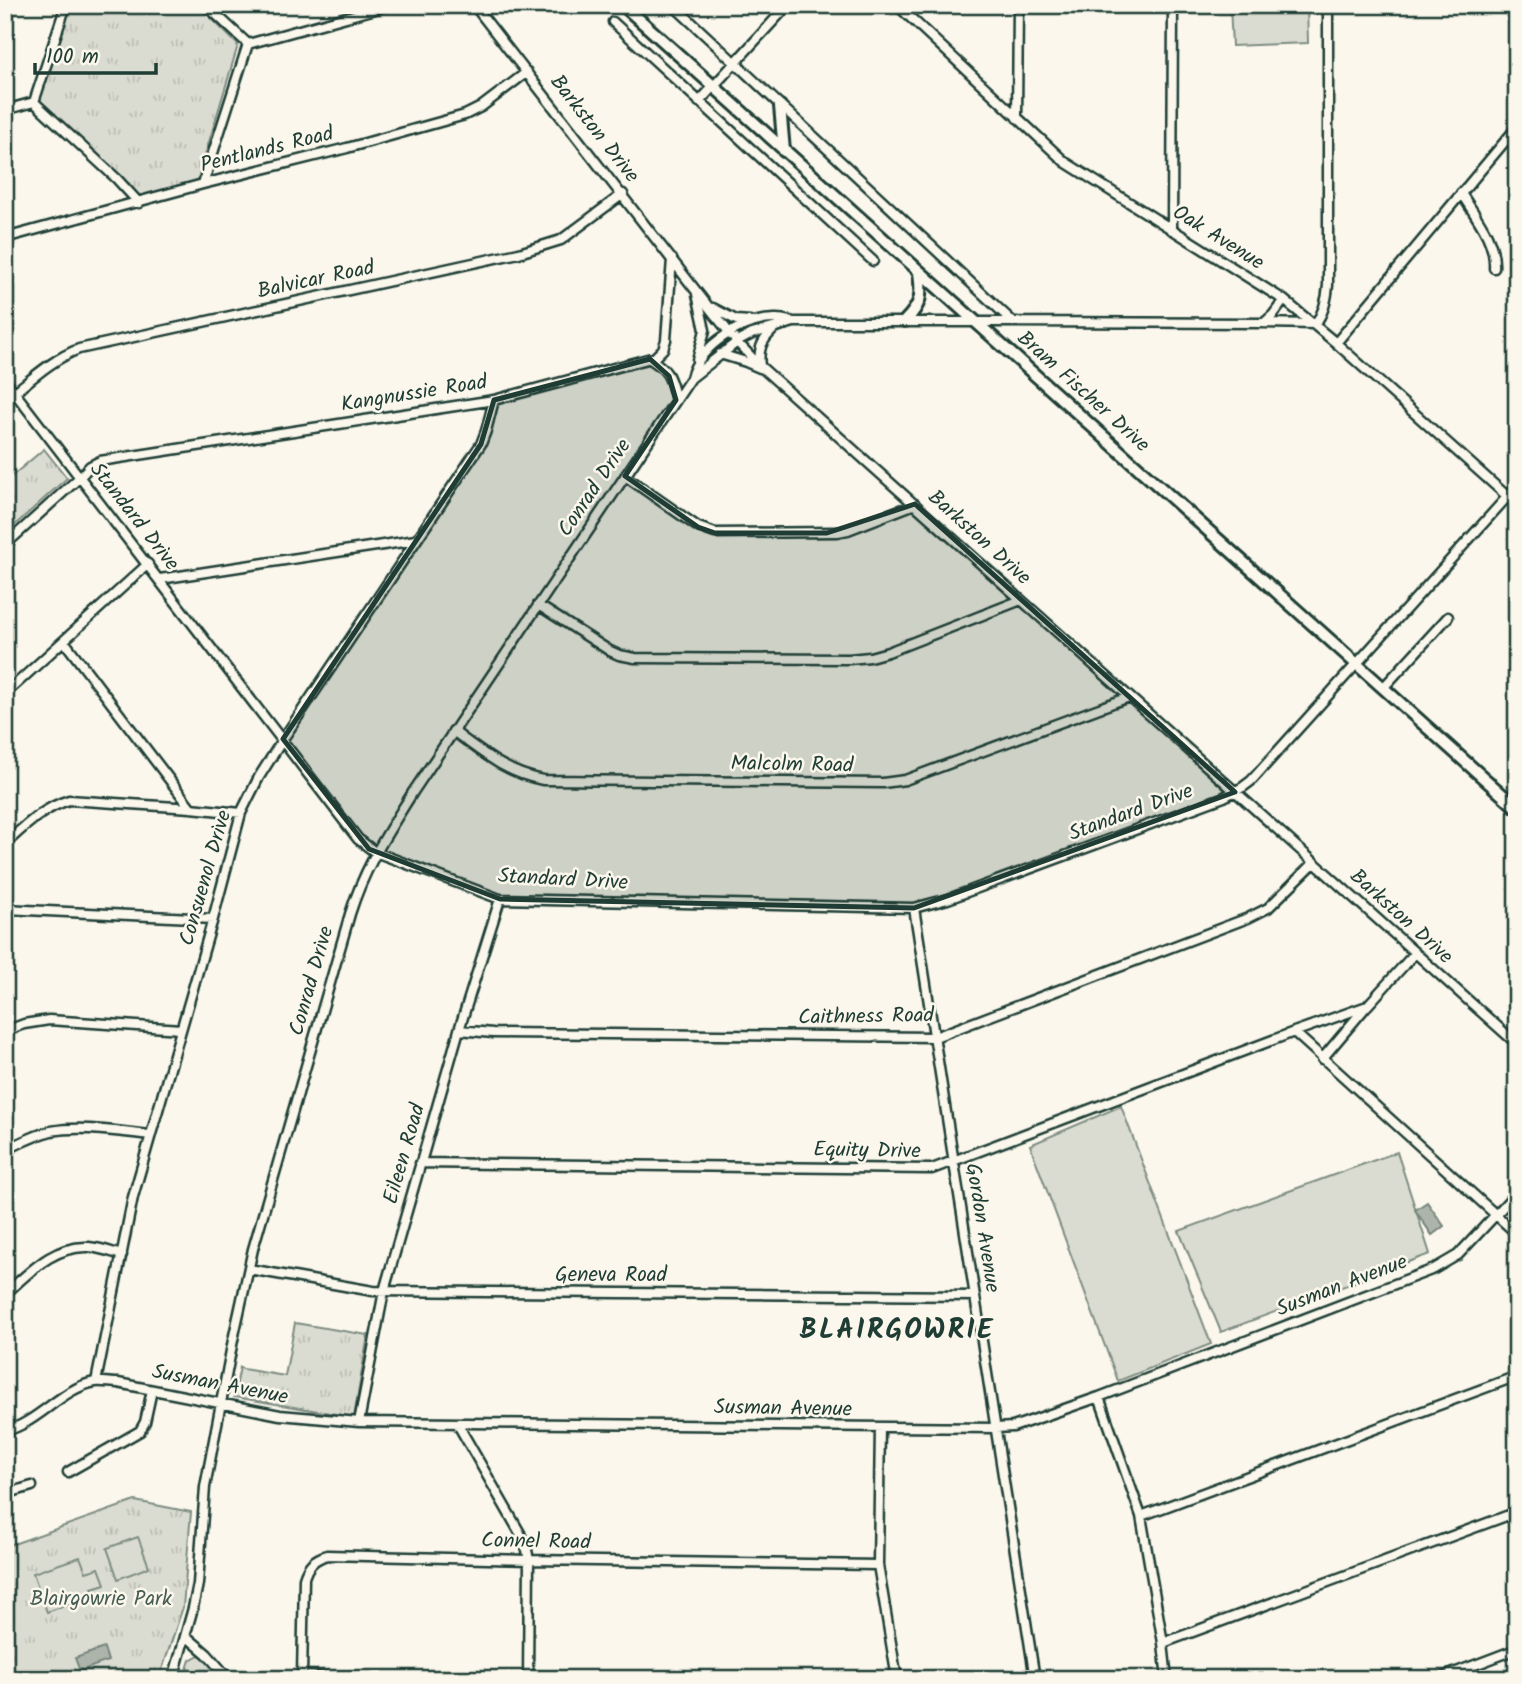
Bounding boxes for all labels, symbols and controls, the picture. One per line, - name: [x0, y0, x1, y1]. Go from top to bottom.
- scale bar: [35, 32, 156, 76]
- text: 100 m: [46, 41, 99, 74]
- street label: Barkston Drive: [541, 68, 647, 191]
- street label: Pentlands Road: [197, 117, 338, 182]
- street label: Oak Avenue: [1166, 197, 1271, 280]
- street label: Balvicar Road: [254, 251, 378, 309]
- street label: Bram Fischer Drive: [1009, 323, 1157, 461]
- street label: Kangnussie Road: [339, 366, 490, 422]
- street label: Conrad Drive: [550, 432, 641, 544]
- street label: Standard Drive: [81, 455, 187, 579]
- street label: Barkston Drive: [920, 482, 1039, 594]
- street label: Malcolm Road: [730, 747, 854, 783]
- street label: Standard Drive: [1064, 775, 1198, 851]
- street label: Consuenol Drive: [171, 806, 241, 950]
- street label: Standard Drive: [497, 860, 629, 900]
- street label: Barkston Drive: [1342, 861, 1461, 973]
- street label: Conrad Drive: [281, 922, 344, 1040]
- street label: Caithness Road: [798, 999, 935, 1035]
- street label: Eileen Road: [375, 1099, 435, 1208]
- street label: Equity Drive: [813, 1134, 922, 1168]
- street label: Gordon Avenue: [955, 1161, 1009, 1296]
- street label: Susman Avenue: [1272, 1246, 1413, 1326]
- street label: Geneva Road: [555, 1259, 668, 1292]
- district label: BLAIRGOWRIE: [800, 1308, 994, 1353]
- street label: Susman Avenue: [149, 1356, 292, 1414]
- street label: Susman Avenue: [714, 1391, 853, 1427]
- street label: Connel Road: [481, 1525, 592, 1559]
- park label: Blairgowrie Park: [30, 1583, 172, 1616]

